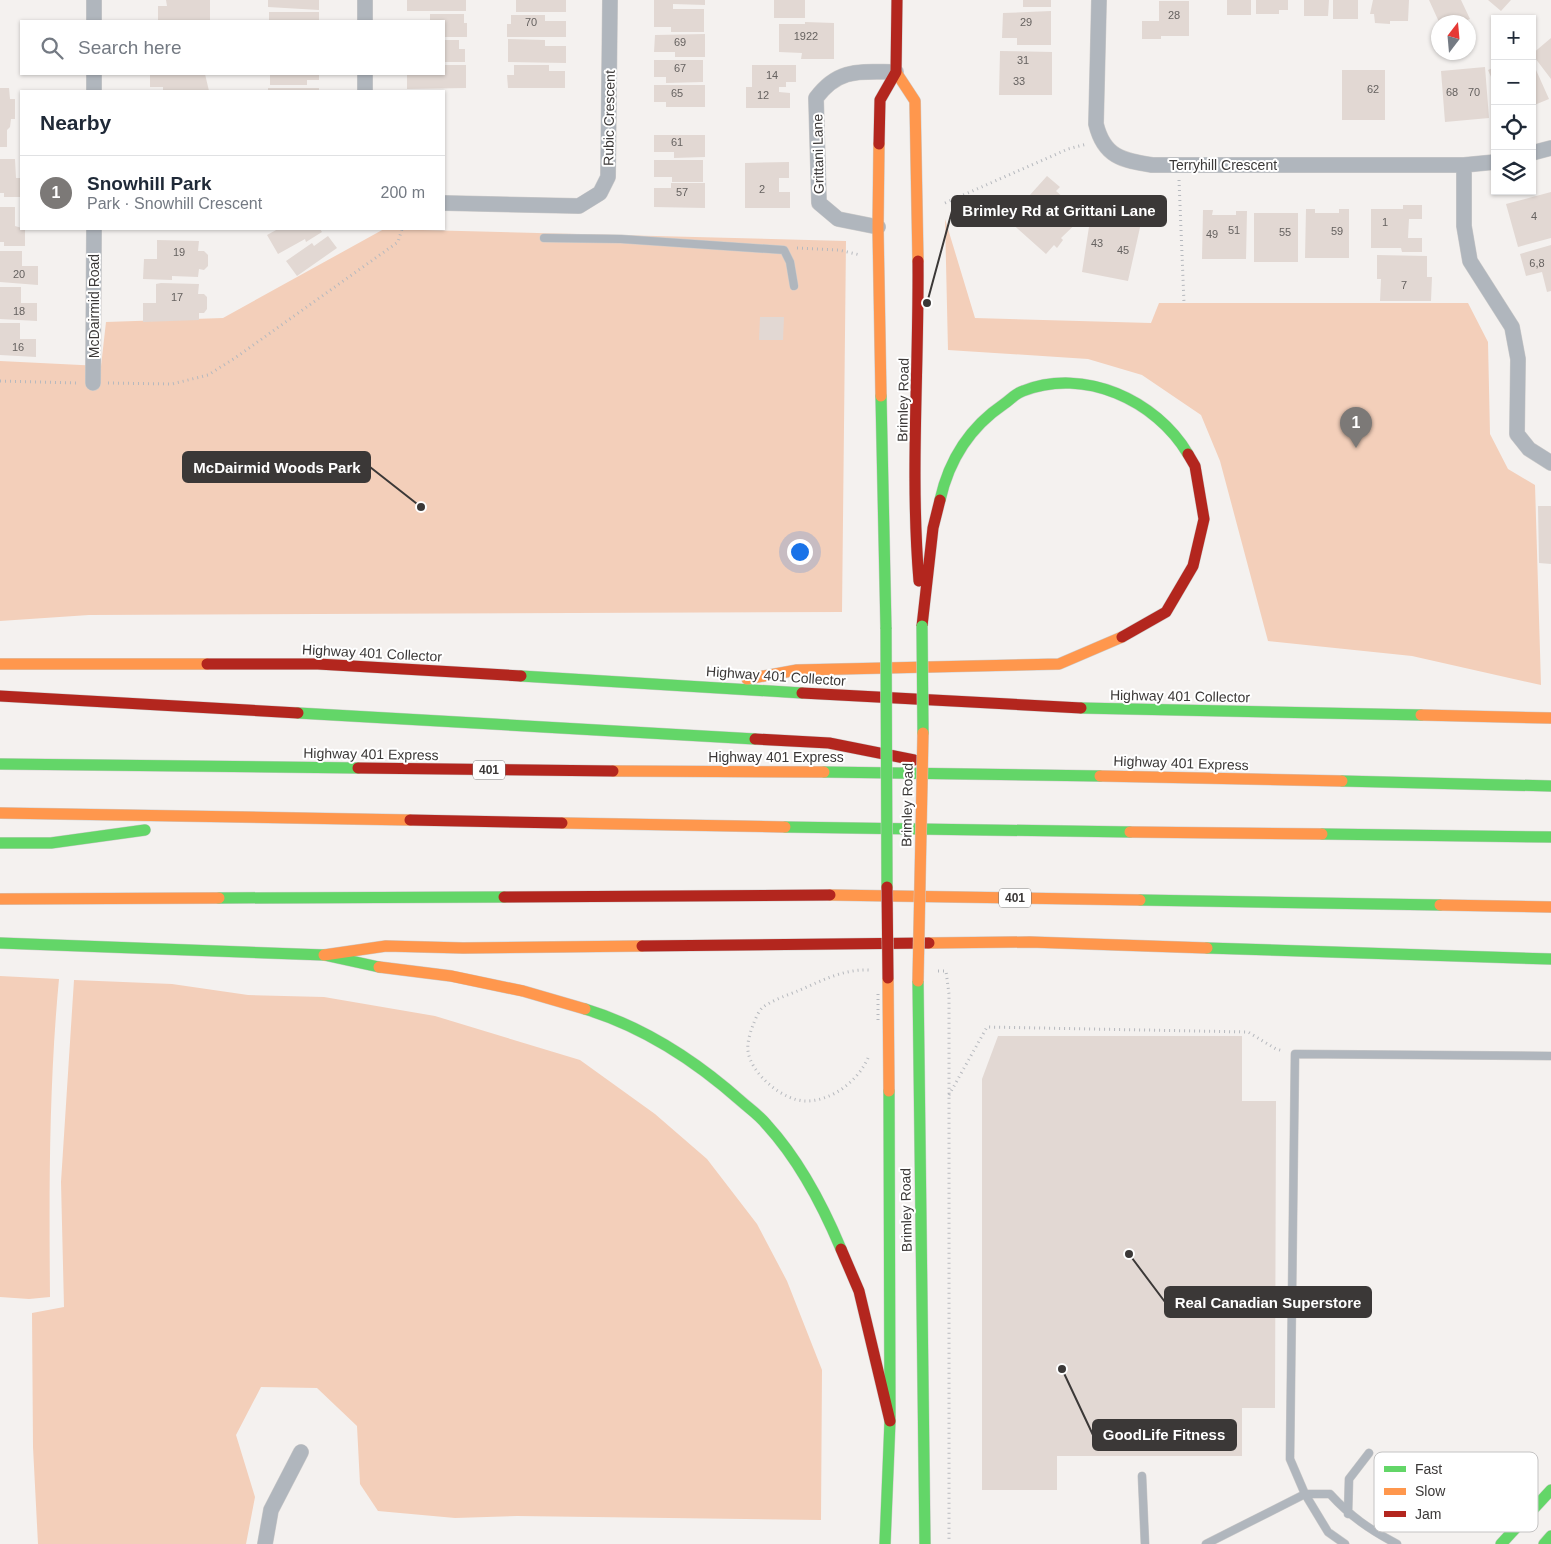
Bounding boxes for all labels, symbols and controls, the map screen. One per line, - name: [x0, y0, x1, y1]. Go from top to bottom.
- house number: 28: [1168, 9, 1180, 21]
- north arrow: [1431, 15, 1476, 60]
- map controls: [1491, 15, 1536, 195]
- button: +: [1491, 15, 1536, 60]
- house number: 70: [525, 16, 537, 28]
- house number: 29: [1020, 16, 1032, 28]
- search box: [20, 20, 445, 75]
- house number: 1922: [794, 30, 818, 42]
- icon: search: [38, 34, 66, 62]
- house number: 69: [674, 36, 686, 48]
- text: Search here: [78, 37, 182, 58]
- house number: 31: [1017, 54, 1029, 66]
- button: −: [1491, 60, 1536, 105]
- house number: 67: [674, 62, 686, 74]
- house number: 14: [766, 69, 778, 81]
- street label: Rubic Crescent: [600, 70, 618, 166]
- house number: 33: [1013, 75, 1025, 87]
- house number: 62: [1367, 83, 1379, 95]
- house number: 68: [1446, 86, 1458, 98]
- house number: 70: [1468, 86, 1480, 98]
- house number: 65: [671, 87, 683, 99]
- house number: 12: [757, 89, 769, 101]
- button: locate: [1491, 105, 1536, 150]
- text: Nearby: [40, 111, 111, 134]
- street label: Grittani Lane: [809, 114, 827, 194]
- house number: 61: [671, 136, 683, 148]
- button: layers: [1491, 150, 1536, 195]
- street label: Terryhill Crescent: [1169, 157, 1277, 173]
- text: Snowhill Park: [87, 173, 212, 194]
- house number: 2: [759, 183, 765, 195]
- text: 1: [52, 184, 60, 201]
- text: 200 m: [381, 184, 425, 201]
- house number: 57: [676, 186, 688, 198]
- text: Park · Snowhill Crescent: [87, 195, 262, 212]
- callout: Brimley Rd at Grittani Lane: [952, 196, 1166, 226]
- text: Brimley Rd at Grittani Lane: [962, 202, 1156, 219]
- house number: 4: [1531, 210, 1537, 222]
- house number: 1: [1382, 216, 1388, 228]
- house number: 51: [1228, 224, 1240, 236]
- house number: 59: [1331, 225, 1343, 237]
- house number: 55: [1279, 226, 1291, 238]
- house number: 49: [1206, 228, 1218, 240]
- house number: 43: [1091, 237, 1103, 249]
- house number: 45: [1117, 244, 1129, 256]
- house number: 19: [173, 246, 185, 258]
- street label: McDairmid Road: [86, 254, 102, 358]
- house number: 6,8: [1529, 257, 1545, 269]
- house number: 20: [13, 268, 25, 280]
- house number: 7: [1401, 279, 1407, 291]
- house number: 17: [171, 291, 183, 303]
- house number: 18: [13, 305, 25, 317]
- house number: 16: [12, 341, 24, 353]
- street label: Brimley Road: [894, 358, 912, 442]
- pin: 1: [1340, 407, 1372, 448]
- callout: McDairmid Woods Park: [183, 452, 370, 482]
- text: McDairmid Woods Park: [193, 459, 361, 476]
- your location: [787, 539, 813, 565]
- street label: Highway 401 Collector: [302, 641, 443, 665]
- street label: Highway 401 Collector: [706, 663, 847, 689]
- street label: Highway 401 Collector: [1110, 687, 1250, 705]
- street label: Highway 401 Express: [303, 745, 439, 763]
- street label: Highway 401 Express: [708, 749, 844, 765]
- street label: Highway 401 Express: [1113, 753, 1249, 773]
- road number: 401: [473, 760, 505, 780]
- street label: Brimley Road: [898, 763, 916, 847]
- road number: 401: [999, 888, 1031, 908]
- street label: Brimley Road: [897, 1168, 915, 1252]
- callout: Real Canadian Superstore: [1165, 1287, 1371, 1317]
- text: Real Canadian Superstore: [1175, 1294, 1361, 1311]
- callout: GoodLife Fitness: [1093, 1420, 1236, 1450]
- text: GoodLife Fitness: [1103, 1426, 1225, 1443]
- legend: [1374, 1452, 1538, 1532]
- text: Fast: [1415, 1461, 1442, 1477]
- text: Slow: [1415, 1483, 1446, 1499]
- text: Jam: [1415, 1506, 1441, 1522]

